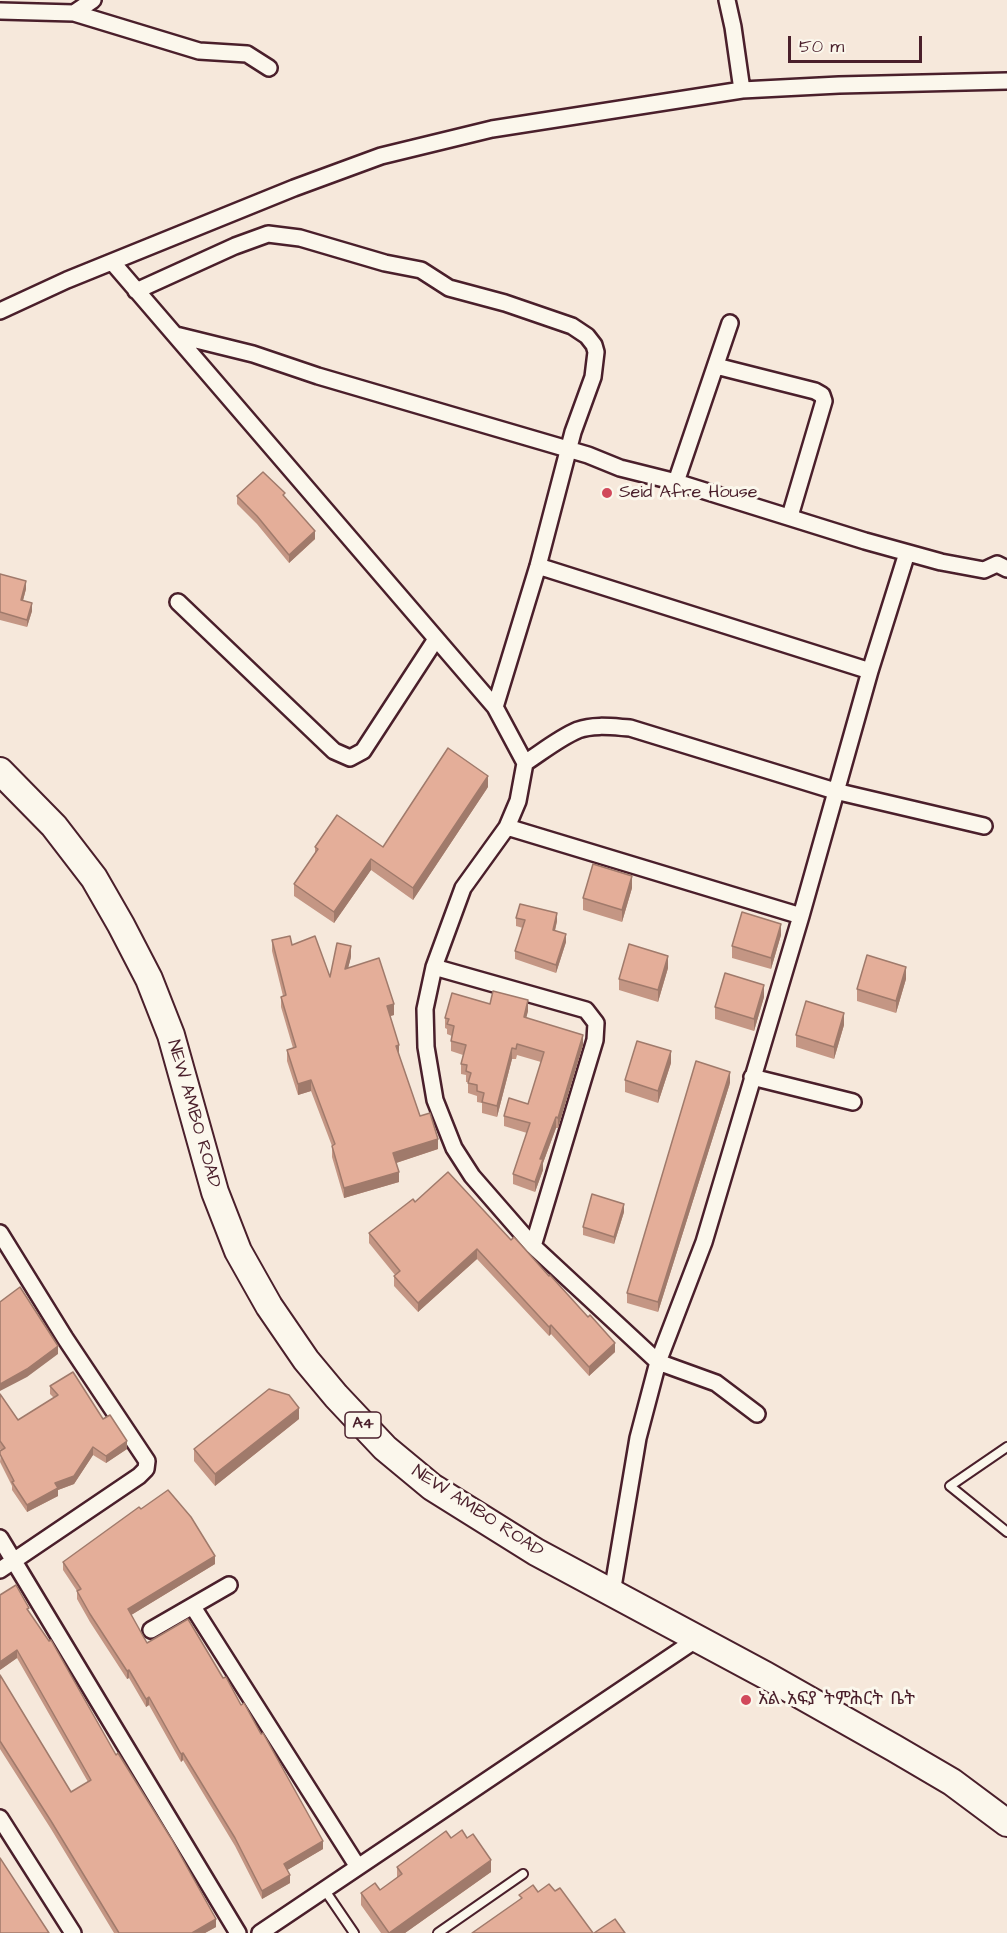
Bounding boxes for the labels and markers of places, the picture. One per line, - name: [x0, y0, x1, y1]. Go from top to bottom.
- place label: Seid Afre House: [619, 482, 757, 504]
- marker: Seid Afre House: [600, 486, 614, 500]
- place label: አል አፍያ ትምሕርት ቤት: [758, 1689, 915, 1711]
- marker: አል አፍያ ትምሕርት ቤት: [739, 1693, 753, 1707]

